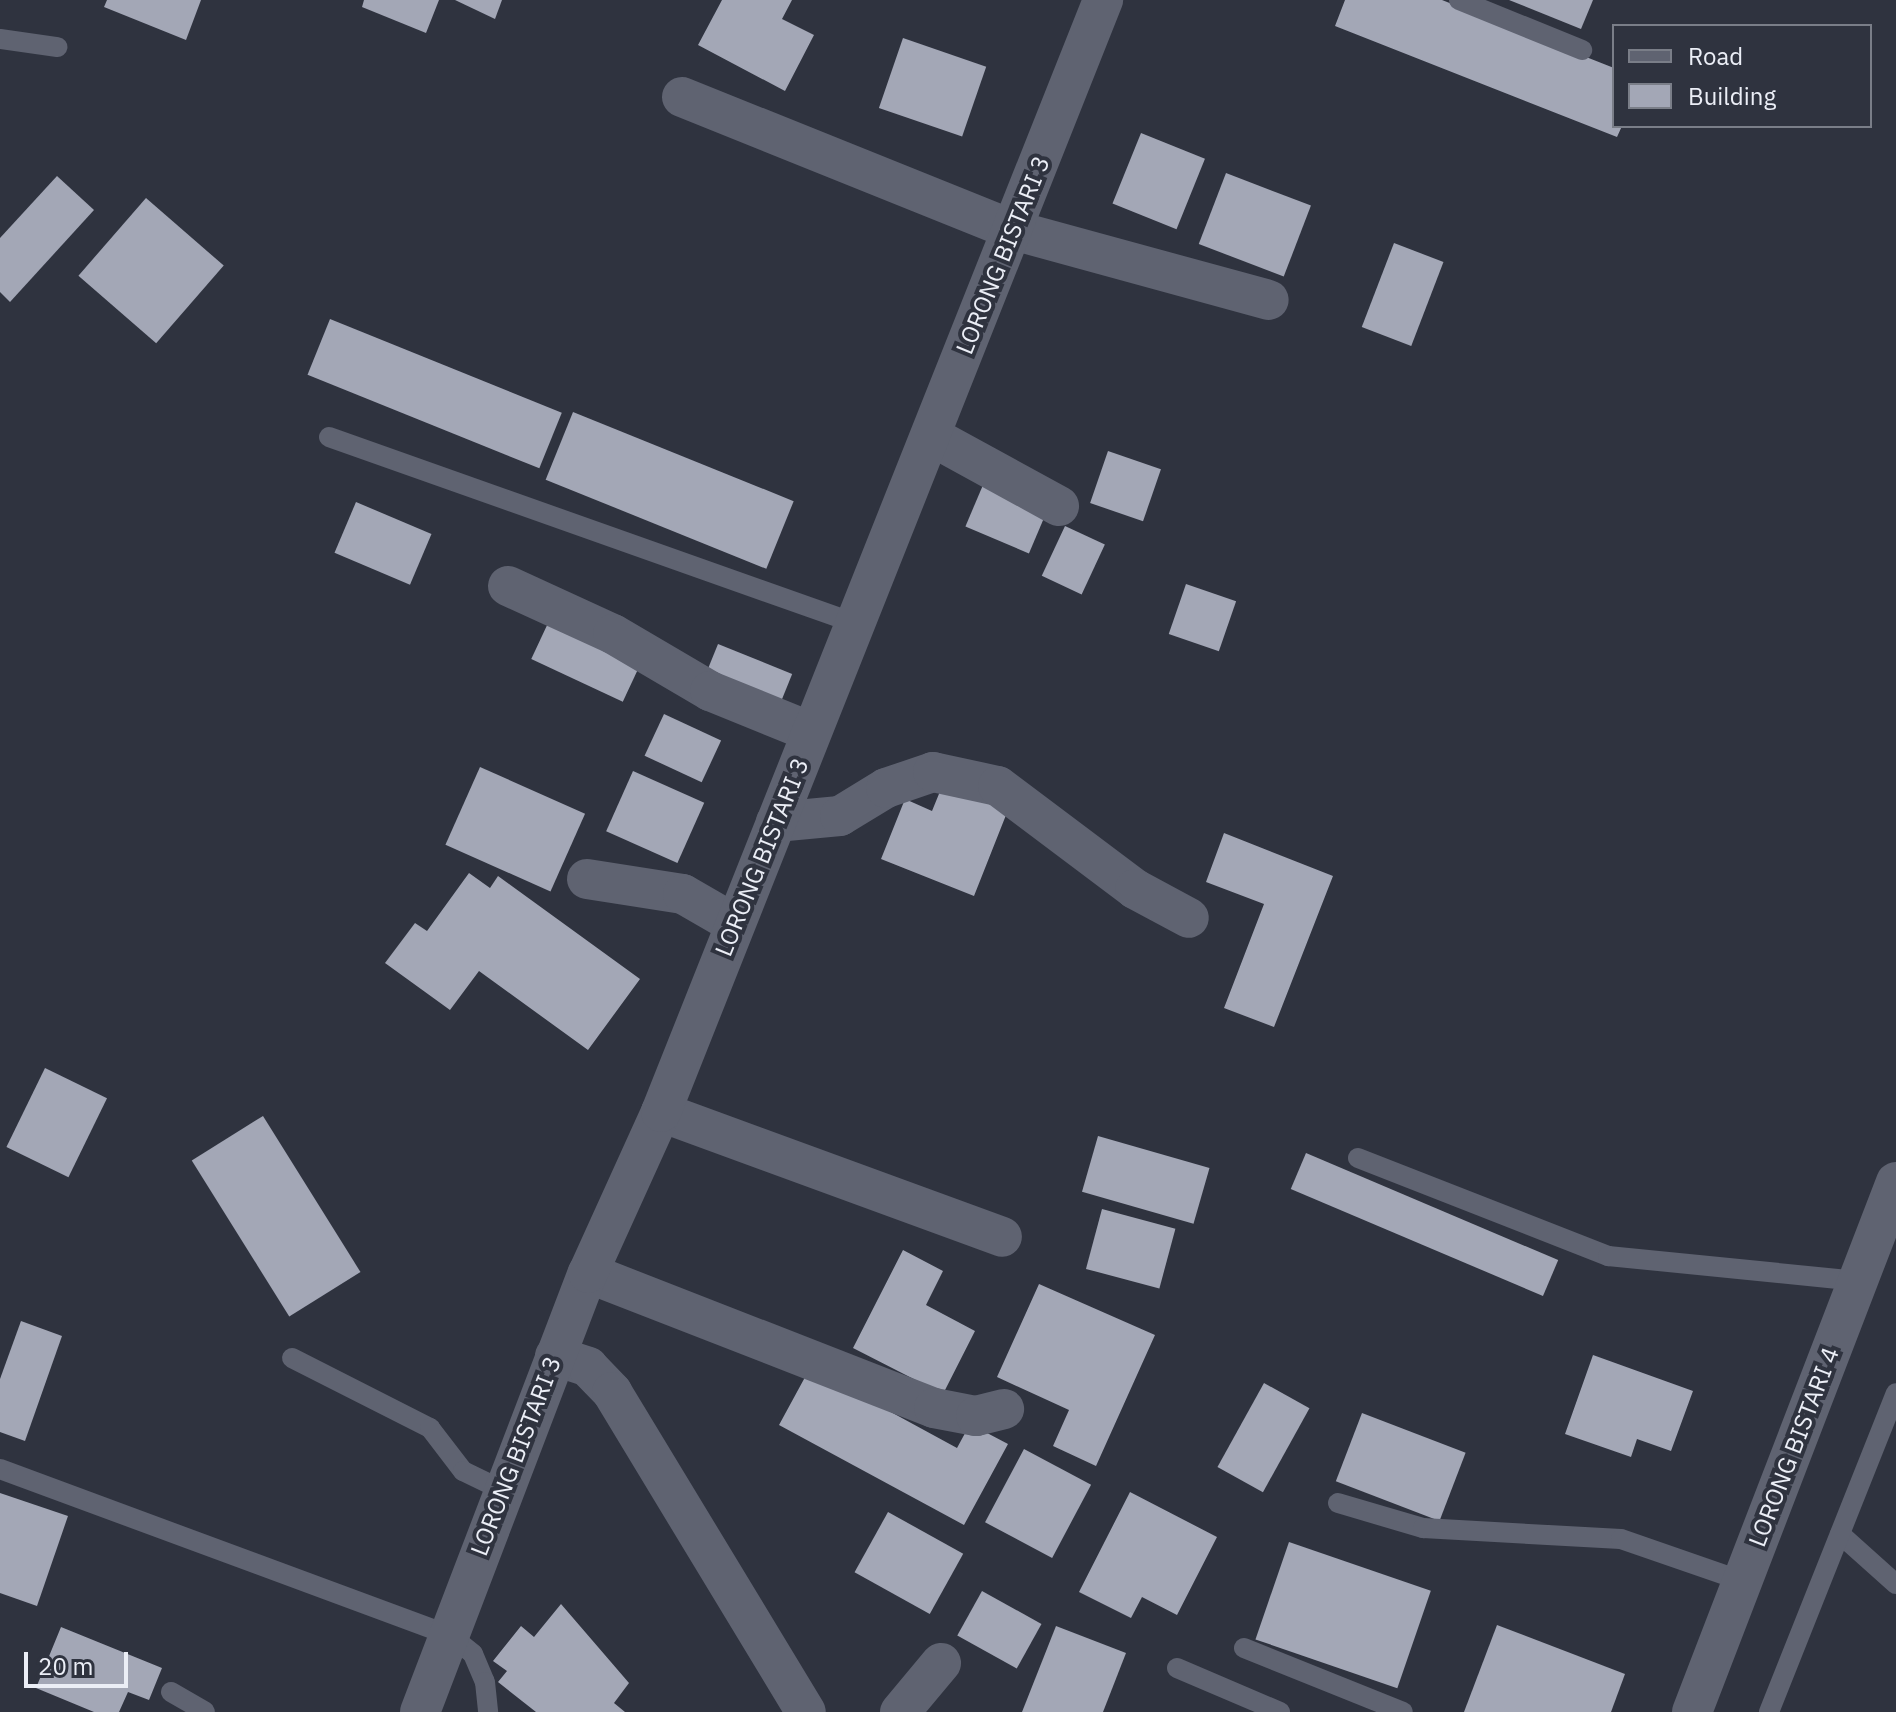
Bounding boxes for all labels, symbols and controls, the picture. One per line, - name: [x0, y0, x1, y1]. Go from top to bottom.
- legend: [1612, 24, 1872, 128]
- text: Road: [1688, 40, 1743, 72]
- text: Building: [1688, 80, 1776, 112]
- street label: LORONG BISTARI 3: [950, 152, 1056, 358]
- street label: LORONG BISTARI 3: [709, 754, 815, 960]
- street label: LORONG BISTARI 4: [1743, 1343, 1845, 1551]
- street label: LORONG BISTARI 3: [465, 1352, 567, 1560]
- scale bar: [28, 1636, 132, 1686]
- text: 20 m: [38, 1650, 93, 1682]

